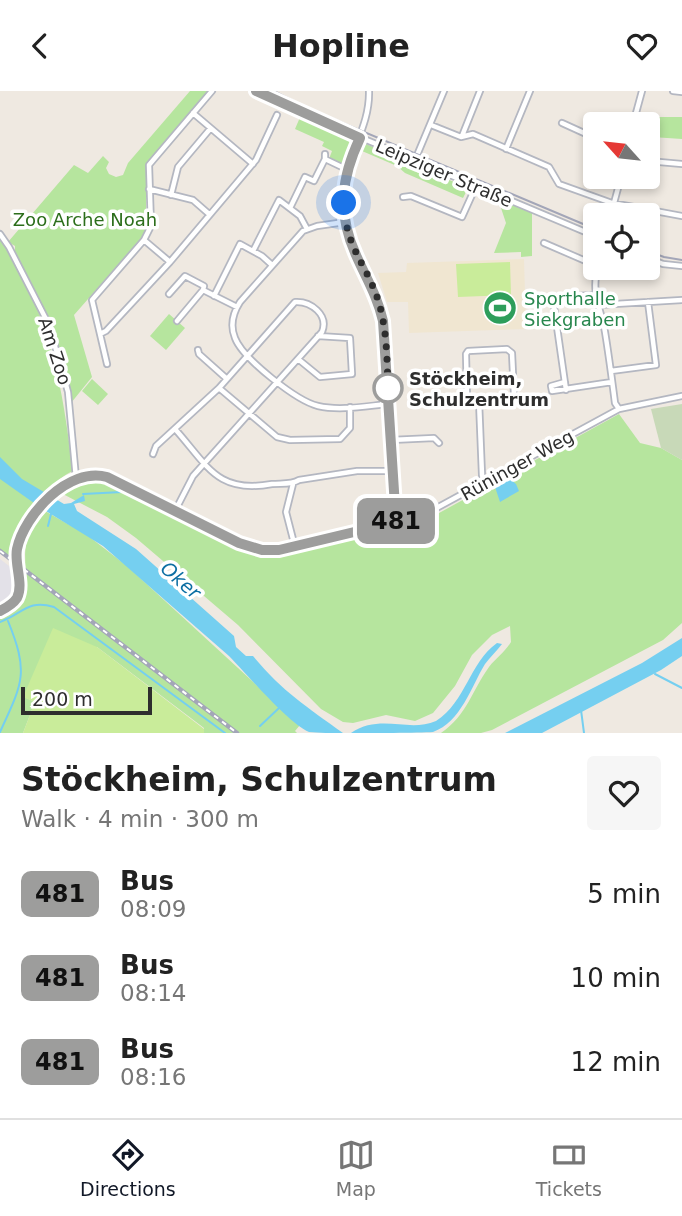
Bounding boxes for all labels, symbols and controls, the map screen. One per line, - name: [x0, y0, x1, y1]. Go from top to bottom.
- icon: back: [21, 27, 59, 65]
- text: Hopline: [272, 27, 410, 65]
- icon: heart: [623, 27, 661, 65]
- north arrow: [583, 112, 660, 189]
- map controls: [583, 112, 660, 280]
- street label: Leipziger Straße: [372, 135, 516, 211]
- your location: [326, 185, 361, 220]
- button: locate: [583, 203, 660, 280]
- park label: Zoo Arche Noah: [13, 209, 157, 230]
- place label: Sporthalle Siekgraben: [524, 288, 626, 330]
- sports icon: Sporthalle Siekgraben: [481, 289, 519, 327]
- street label: Am Zoo: [34, 314, 76, 388]
- place label: Stöckheim, Schulzentrum: [409, 368, 549, 410]
- marker: Stöckheim, Schulzentrum: [373, 373, 403, 403]
- street label: Rüninger Weg: [457, 425, 577, 505]
- line badge: 481: [356, 498, 436, 544]
- text: 481: [371, 507, 421, 535]
- water label: Oker: [157, 557, 206, 604]
- scale bar: [21, 684, 152, 716]
- text: 200 m: [32, 688, 93, 710]
- button: heart: [587, 756, 661, 830]
- text: Stöckheim, Schulzentrum: [21, 760, 497, 799]
- text: Walk · 4 min · 300 m: [21, 806, 259, 832]
- text: Bus: [120, 866, 174, 896]
- text: 5 min: [587, 879, 661, 909]
- text: 481: [35, 880, 85, 908]
- text: 08:09: [120, 896, 186, 922]
- text: Bus: [120, 950, 174, 980]
- text: 10 min: [571, 963, 661, 993]
- text: 481: [35, 964, 85, 992]
- text: 08:14: [120, 980, 186, 1006]
- text: Bus: [120, 1034, 174, 1064]
- text: 12 min: [571, 1047, 661, 1077]
- text: 481: [35, 1048, 85, 1076]
- text: 08:16: [120, 1064, 186, 1090]
- tab: Directions: [80, 1136, 176, 1200]
- tab: Map: [336, 1136, 376, 1200]
- tab: Tickets: [536, 1136, 602, 1200]

